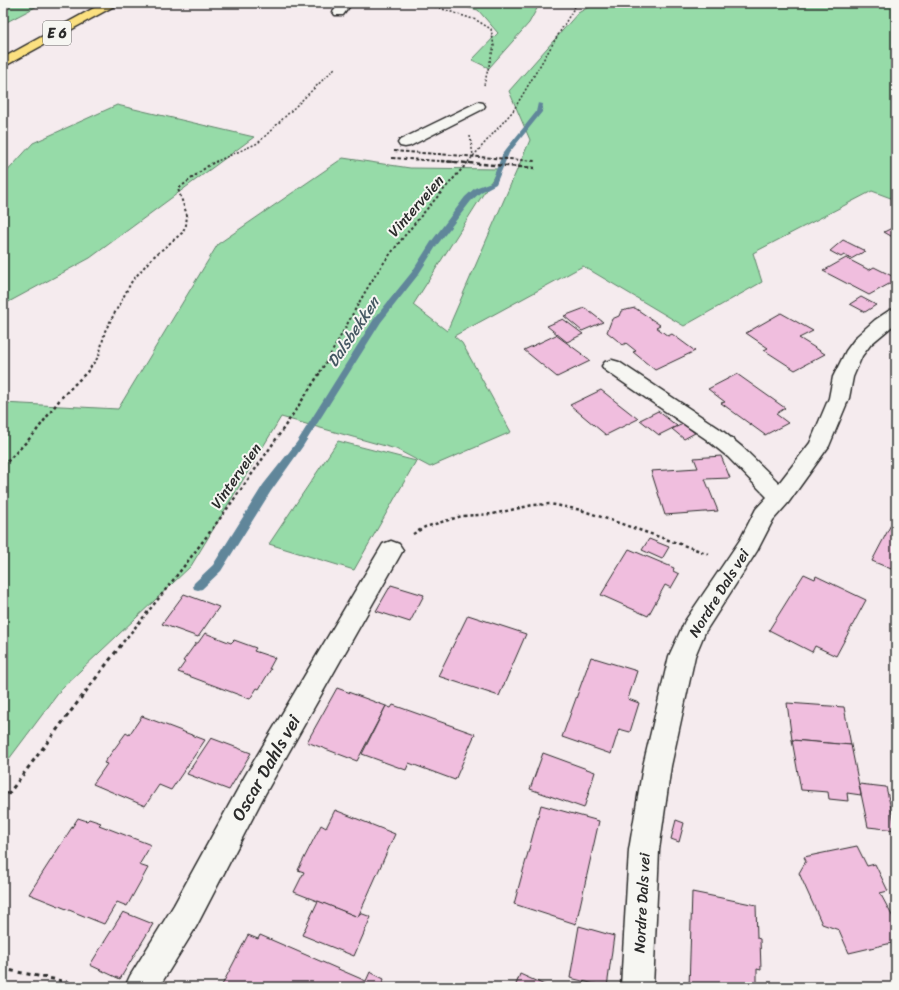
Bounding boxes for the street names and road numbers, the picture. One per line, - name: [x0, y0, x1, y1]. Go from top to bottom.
- road number: E 6: [43, 21, 71, 45]
- street label: Vinterveien: [381, 169, 451, 243]
- street label: Vinterveien: [204, 438, 268, 514]
- street label: Nordre Dals vei: [681, 543, 757, 642]
- street label: Oscar Dahls vei: [223, 708, 310, 827]
- street label: Nordre Dals vei: [626, 851, 658, 954]

